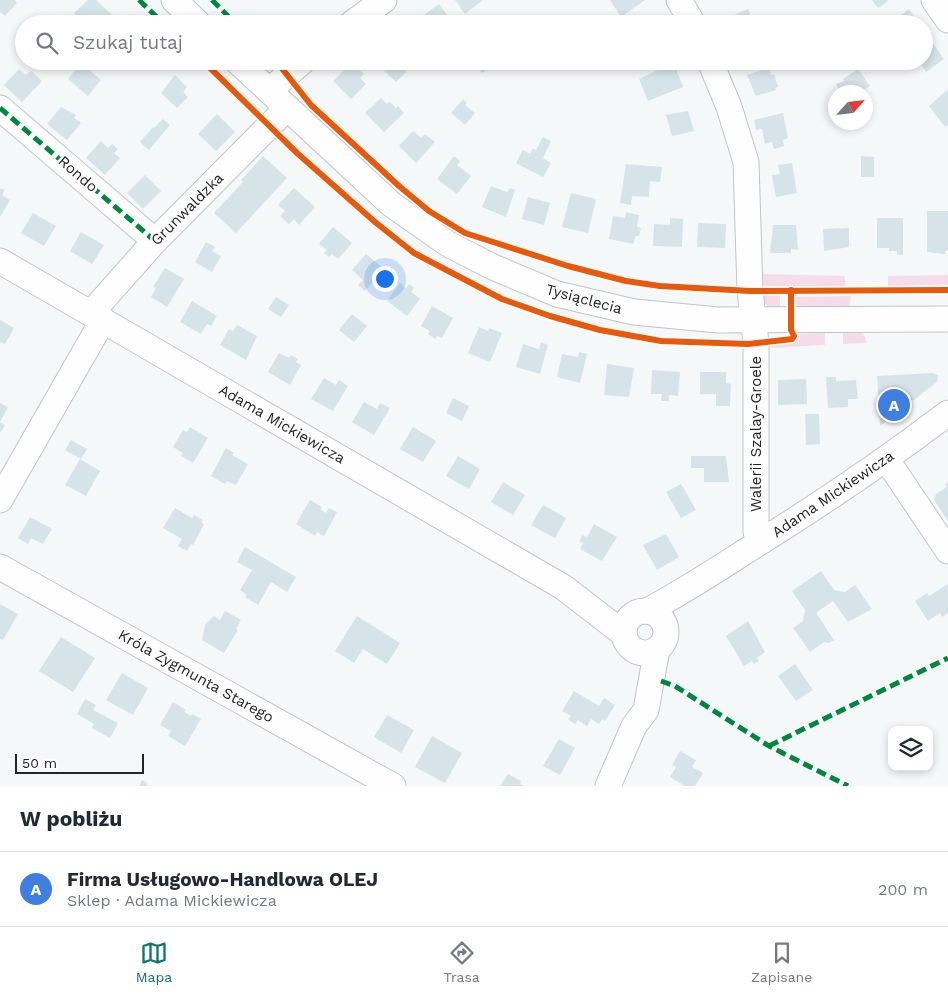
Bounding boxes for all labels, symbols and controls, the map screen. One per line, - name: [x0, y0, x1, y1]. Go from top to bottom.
- search box: [15, 15, 933, 70]
- icon: search: [33, 29, 61, 57]
- text: Szukaj tutaj: [73, 31, 183, 54]
- north arrow: [828, 85, 873, 130]
- street label: Rondo: [55, 152, 101, 196]
- street label: Grunwaldzka: [147, 169, 227, 249]
- your location: [372, 266, 398, 292]
- street label: Tysiąclecia: [544, 280, 625, 318]
- street label: Walerii Szalay-Groele: [747, 356, 765, 512]
- street label: Adama Mickiewicza: [216, 380, 349, 468]
- pin: A: [878, 386, 910, 424]
- street label: Adama Mickiewicza: [769, 446, 898, 541]
- street label: Króla Zygmunta Starego: [115, 626, 277, 726]
- map controls: [888, 726, 933, 771]
- button: layers: [888, 726, 933, 771]
- scale bar: [15, 751, 144, 774]
- text: 50 m: [22, 755, 57, 771]
- text: W pobliżu: [20, 806, 122, 831]
- text: Firma Usługowo-Handlowa OLEJ: [67, 868, 378, 891]
- text: A: [31, 880, 41, 899]
- text: 200 m: [878, 880, 928, 899]
- text: Sklep · Adama Mickiewicza: [67, 891, 277, 910]
- tab: Mapa: [136, 939, 172, 985]
- tab: Trasa: [443, 939, 480, 985]
- tab: Zapisane: [751, 939, 812, 985]

